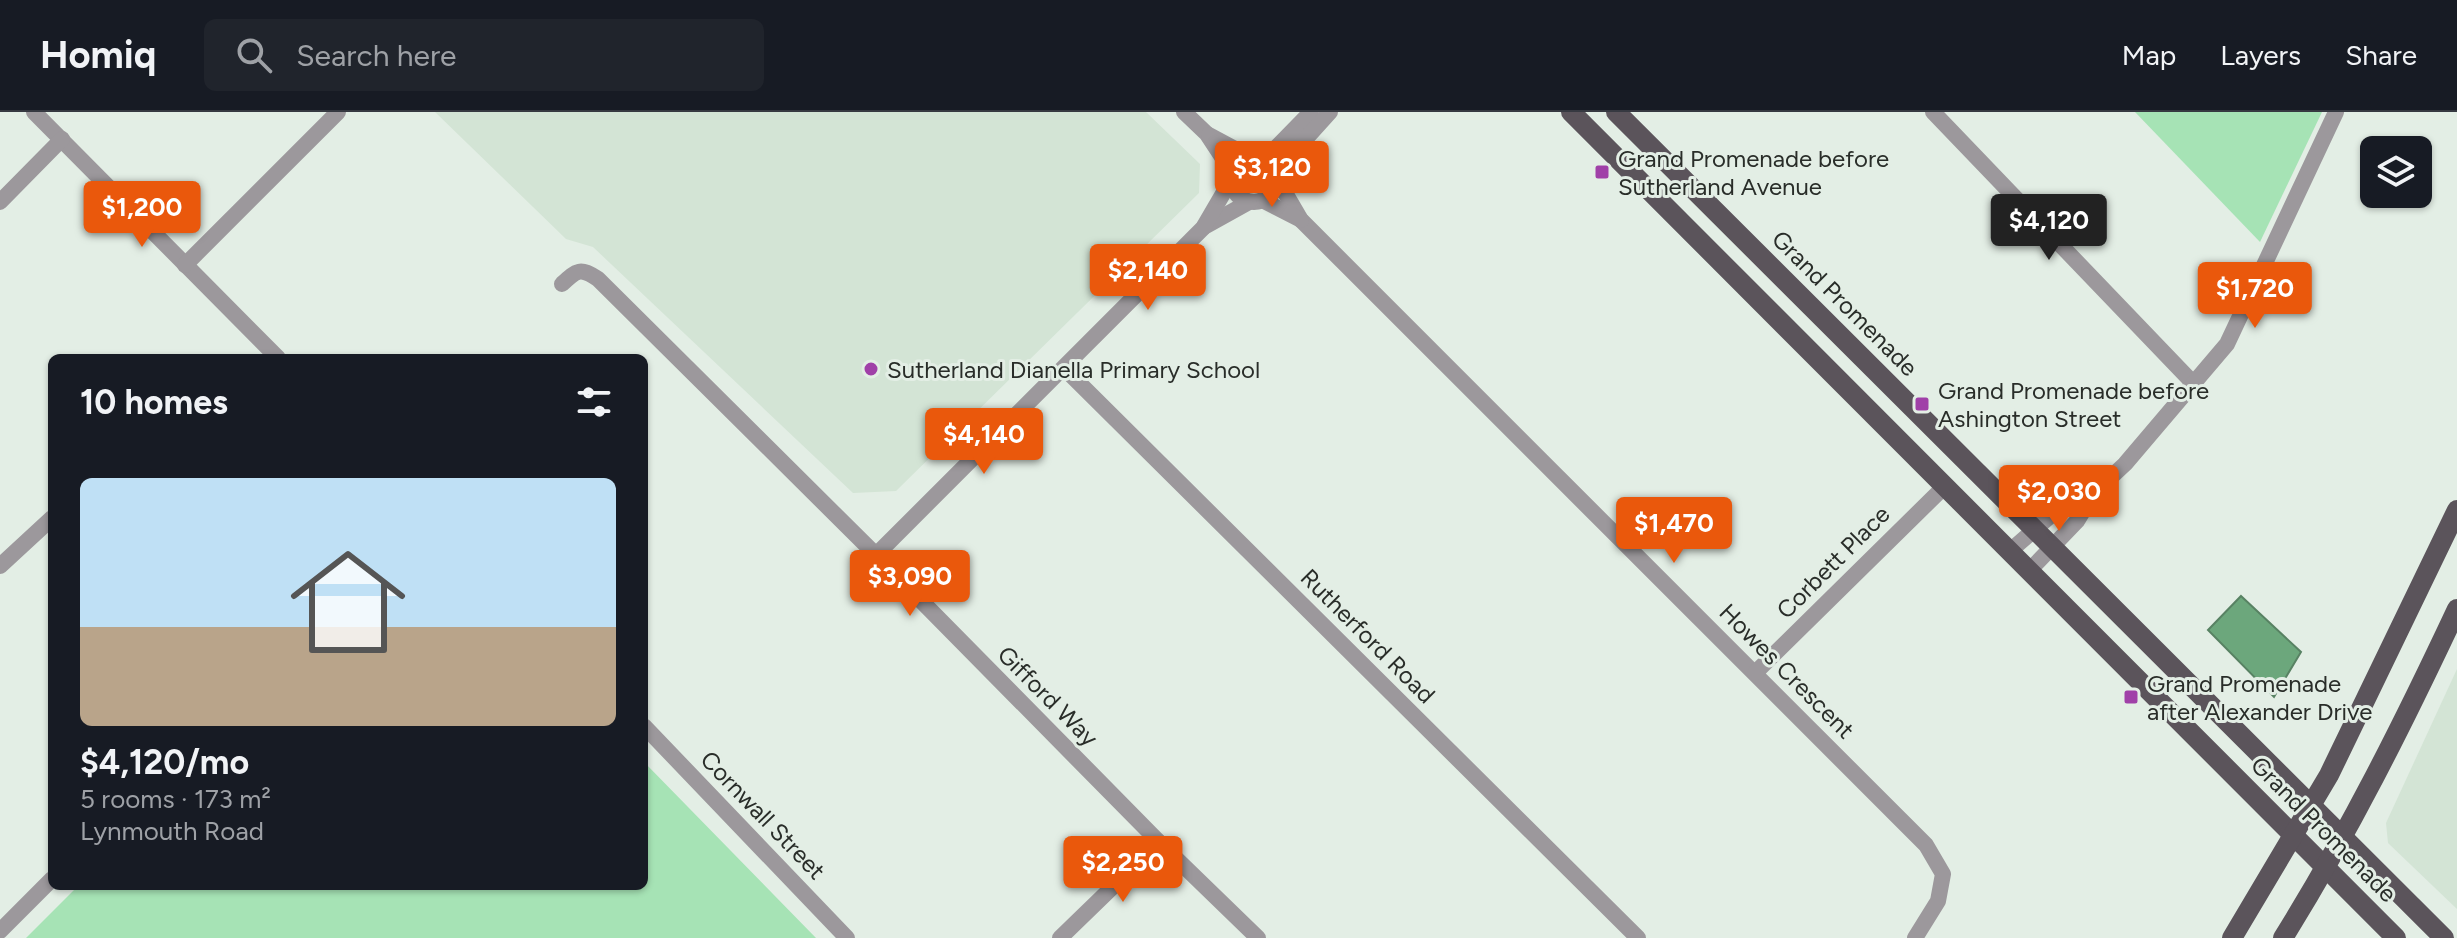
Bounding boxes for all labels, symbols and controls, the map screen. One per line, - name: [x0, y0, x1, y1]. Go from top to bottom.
- search box: [204, 19, 764, 91]
- text: Homiq: [40, 32, 156, 78]
- icon: search: [232, 33, 276, 77]
- text: Search here: [296, 37, 456, 74]
- text: Map: [2122, 38, 2176, 72]
- text: Layers: [2220, 38, 2301, 72]
- text: Share: [2345, 38, 2417, 72]
- map controls: [2360, 136, 2432, 208]
- button: layers: [2360, 136, 2432, 208]
- pin: $3,120: [1207, 141, 1337, 209]
- place label: Grand Promenade before Sutherland Avenue: [1618, 144, 1889, 201]
- text: $3,120: [1233, 151, 1311, 183]
- marker: Grand Promenade before Sutherland Avenue: [1593, 163, 1611, 181]
- pin: $1,200: [77, 181, 207, 249]
- text: $1,200: [102, 191, 182, 223]
- pin: $4,120: [1984, 194, 2114, 262]
- text: $4,120: [2009, 204, 2089, 236]
- street label: Grand Promenade: [1766, 224, 1924, 382]
- pin: $2,140: [1083, 244, 1213, 312]
- text: $2,140: [1108, 254, 1188, 286]
- pin: $1,720: [2190, 262, 2320, 330]
- text: $1,720: [2216, 272, 2294, 304]
- place label: Sutherland Dianella Primary School: [887, 355, 1260, 384]
- marker: Sutherland Dianella Primary School: [862, 360, 880, 378]
- place label: Grand Promenade before Ashington Street: [1938, 376, 2209, 433]
- icon: filters: [572, 380, 616, 424]
- text: 10 homes: [80, 382, 228, 423]
- marker: Grand Promenade before Ashington Street: [1913, 395, 1931, 413]
- pin: $4,140: [919, 408, 1049, 476]
- text: $4,140: [943, 418, 1025, 450]
- pin: $2,030: [1994, 465, 2124, 533]
- text: $2,030: [2017, 475, 2101, 507]
- pin: $1,470: [1609, 497, 1739, 565]
- street label: Corbett Place: [1770, 499, 1896, 625]
- text: $1,470: [1634, 507, 1714, 539]
- icon: home: [276, 530, 420, 674]
- pin: $3,090: [845, 550, 975, 618]
- text: $3,090: [868, 560, 952, 592]
- street label: Rutherford Road: [1295, 563, 1441, 709]
- street label: Howes Crescent: [1714, 598, 1860, 744]
- street label: Gifford Way: [992, 640, 1105, 753]
- place label: Grand Promenade after Alexander Drive: [2147, 669, 2372, 726]
- marker: Grand Promenade after Alexander Drive: [2122, 688, 2140, 706]
- text: $4,120/mo: [80, 742, 249, 783]
- street label: Cornwall Street: [695, 745, 831, 885]
- street label: Grand Promenade: [2245, 750, 2403, 908]
- text: 5 rooms · 173 m²: [80, 783, 271, 815]
- text: Lynmouth Road: [80, 815, 264, 847]
- pin: $2,250: [1058, 836, 1188, 904]
- text: $2,250: [1081, 846, 1165, 878]

